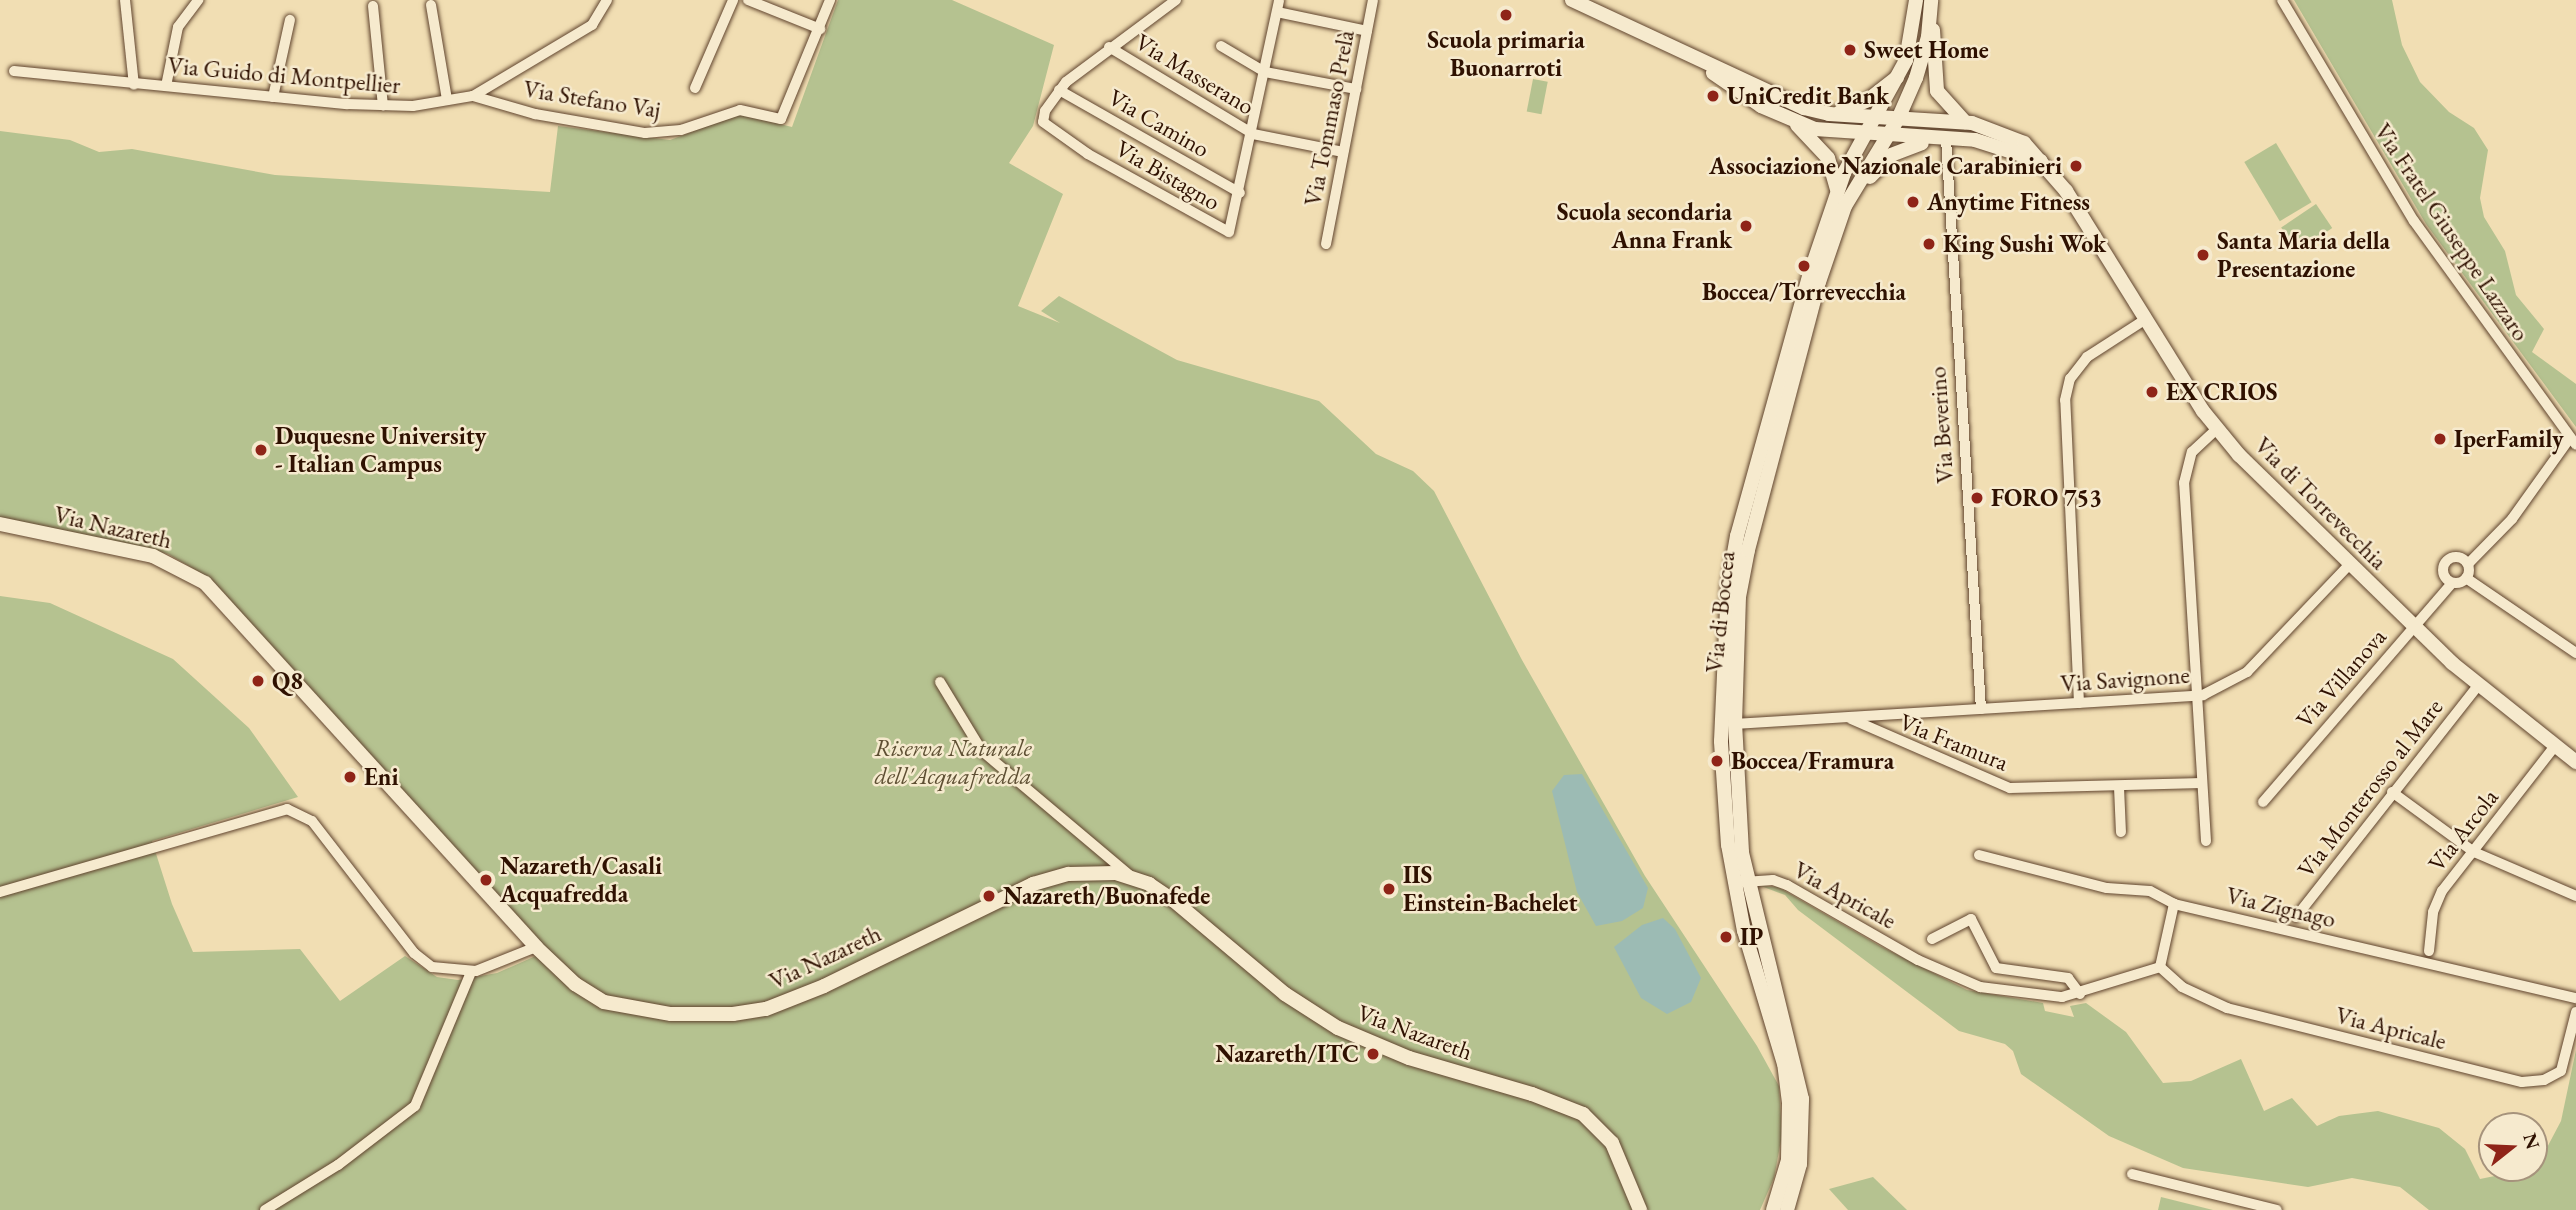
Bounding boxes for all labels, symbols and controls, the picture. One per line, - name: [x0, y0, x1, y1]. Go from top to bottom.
- marker: Scuola primaria Buonarroti: [1498, 7, 1514, 23]
- place label: Scuola primaria Buonarroti: [1427, 26, 1585, 82]
- street label: Via Masserano: [1130, 27, 1260, 121]
- street label: Via Tommaso Prelà: [1298, 28, 1360, 208]
- place label: Sweet Home: [1864, 36, 1989, 64]
- marker: Sweet Home: [1842, 42, 1858, 58]
- street label: Via Guido di Montpellier: [166, 50, 402, 100]
- street label: Via Stefano Vaj: [521, 74, 663, 124]
- place label: UniCredit Bank: [1727, 82, 1889, 110]
- street label: Via Camino: [1103, 83, 1215, 163]
- marker: UniCredit Bank: [1705, 88, 1721, 104]
- street label: Via Fratel Giuseppe Lazzaro: [2368, 118, 2536, 346]
- street label: Via Bistagno: [1111, 134, 1225, 216]
- place label: Associazione Nazionale Carabinieri: [1709, 152, 2062, 180]
- marker: Associazione Nazionale Carabinieri: [2068, 158, 2084, 174]
- place label: Anytime Fitness: [1927, 188, 2090, 216]
- marker: Anytime Fitness: [1905, 194, 1921, 210]
- place label: Scuola secondaria Anna Frank: [1557, 198, 1732, 254]
- marker: Scuola secondaria Anna Frank: [1738, 218, 1754, 234]
- place label: Santa Maria della Presentazione: [2217, 227, 2390, 283]
- place label: King Sushi Wok: [1943, 230, 2106, 258]
- marker: King Sushi Wok: [1921, 236, 1937, 252]
- marker: Santa Maria della Presentazione: [2195, 247, 2211, 263]
- marker: Boccea/Torrevecchia: [1796, 258, 1812, 274]
- place label: Boccea/Torrevecchia: [1702, 278, 1906, 306]
- street label: Via Beverino: [1923, 366, 1959, 484]
- place label: EX CRIOS: [2166, 378, 2278, 406]
- marker: EX CRIOS: [2144, 384, 2160, 400]
- place label: Duquesne University - Italian Campus: [275, 422, 486, 478]
- place label: IperFamily: [2454, 425, 2564, 453]
- street label: Via di Torrevecchia: [2249, 431, 2393, 575]
- marker: IperFamily: [2432, 431, 2448, 447]
- marker: Duquesne University - Italian Campus: [253, 442, 269, 458]
- place label: FORO 753: [1991, 484, 2102, 512]
- marker: FORO 753: [1969, 490, 1985, 506]
- street label: Via Nazareth: [51, 499, 175, 555]
- street label: Via di Boccea: [1699, 550, 1741, 674]
- street label: Via Villanova: [2290, 622, 2392, 734]
- street label: Via Savignone: [2059, 660, 2191, 698]
- place label: Q8: [272, 667, 303, 695]
- marker: Q8: [250, 673, 266, 689]
- street label: Via Monterosso al Mare: [2291, 693, 2449, 883]
- street label: Via Framura: [1895, 707, 2013, 777]
- park label: Riserva Naturale dell'Acquafredda: [874, 734, 1032, 790]
- place label: Boccea/Framura: [1731, 747, 1894, 775]
- marker: Boccea/Framura: [1709, 753, 1725, 769]
- place label: Eni: [364, 763, 398, 791]
- marker: Eni: [342, 769, 358, 785]
- street label: Via Arcola: [2422, 783, 2504, 877]
- place label: Nazareth/Casali Acquafredda: [500, 852, 662, 908]
- street label: Via Apricale: [1789, 855, 1901, 935]
- place label: IIS Einstein-Bachelet: [1403, 861, 1577, 917]
- marker: Nazareth/Casali Acquafredda: [478, 872, 494, 888]
- street label: Via Zignago: [2224, 880, 2338, 934]
- marker: IIS Einstein-Bachelet: [1381, 881, 1397, 897]
- place label: Nazareth/Buonafede: [1003, 882, 1210, 910]
- marker: Nazareth/Buonafede: [981, 888, 997, 904]
- street label: Via Nazareth: [765, 919, 885, 995]
- place label: IP: [1740, 923, 1763, 951]
- marker: IP: [1718, 929, 1734, 945]
- street label: Via Nazareth: [1354, 998, 1476, 1066]
- street label: Via Apricale: [2333, 1000, 2449, 1056]
- place label: Nazareth/ITC: [1215, 1040, 1359, 1068]
- marker: Nazareth/ITC: [1365, 1046, 1381, 1062]
- north arrow: [2478, 1112, 2548, 1182]
- text: N: [2517, 1130, 2546, 1152]

